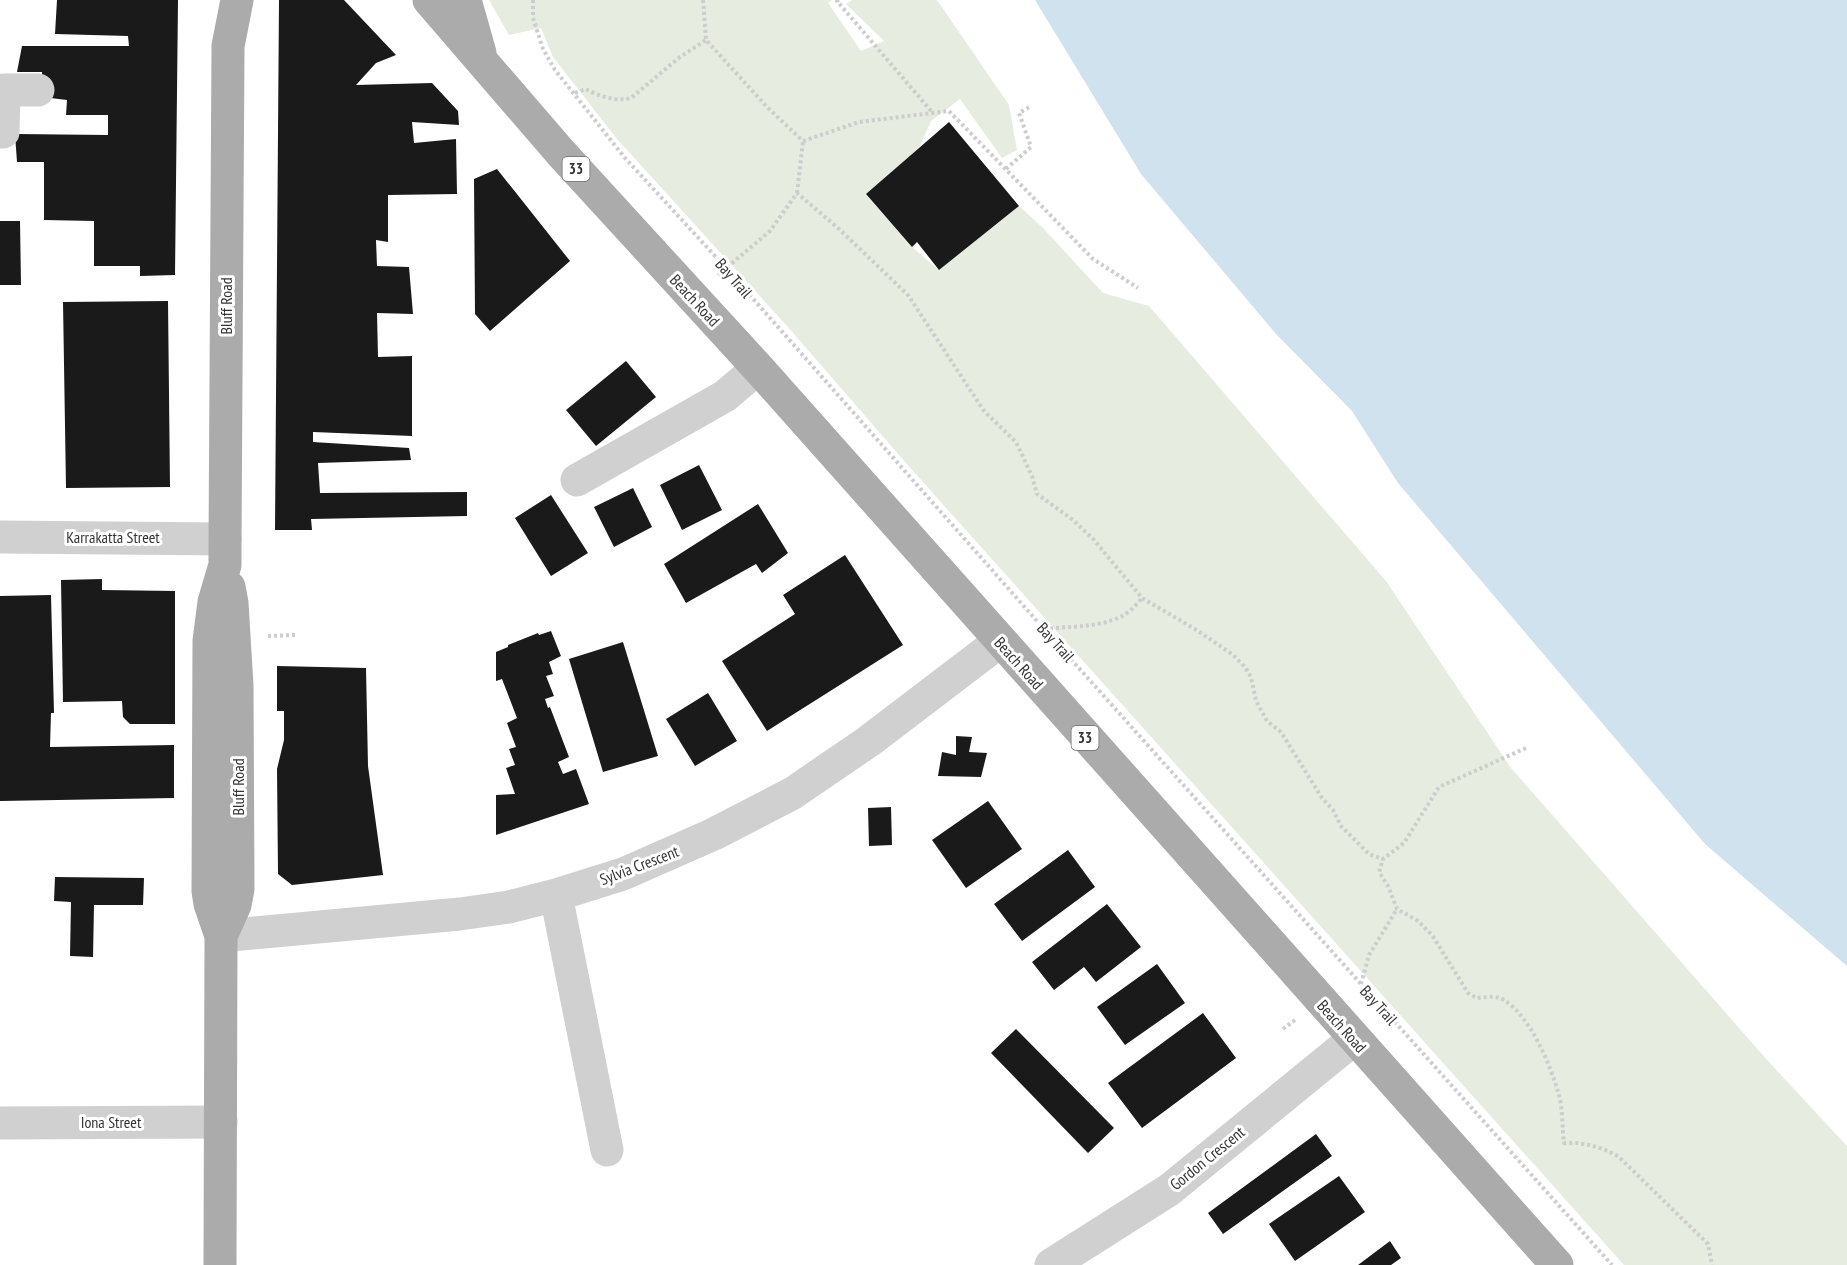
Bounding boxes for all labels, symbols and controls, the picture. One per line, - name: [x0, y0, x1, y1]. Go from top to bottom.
- road number: 33: [562, 157, 590, 181]
- street label: Bay Trail: [711, 254, 757, 302]
- street label: Beach Road: [666, 270, 724, 330]
- street label: Bluff Road: [216, 277, 236, 335]
- street label: Karrakatta Street: [66, 527, 160, 547]
- street label: Bay Trail: [1033, 618, 1079, 666]
- street label: Beach Road: [990, 633, 1048, 694]
- road number: 33: [1072, 726, 1098, 750]
- street label: Bluff Road: [228, 758, 248, 816]
- street label: Sylvia Crescent: [597, 841, 682, 889]
- street label: Bay Trail: [1356, 981, 1402, 1029]
- street label: Beach Road: [1313, 996, 1371, 1057]
- street label: Iona Street: [81, 1112, 142, 1132]
- street label: Gordon Crescent: [1166, 1121, 1249, 1194]

